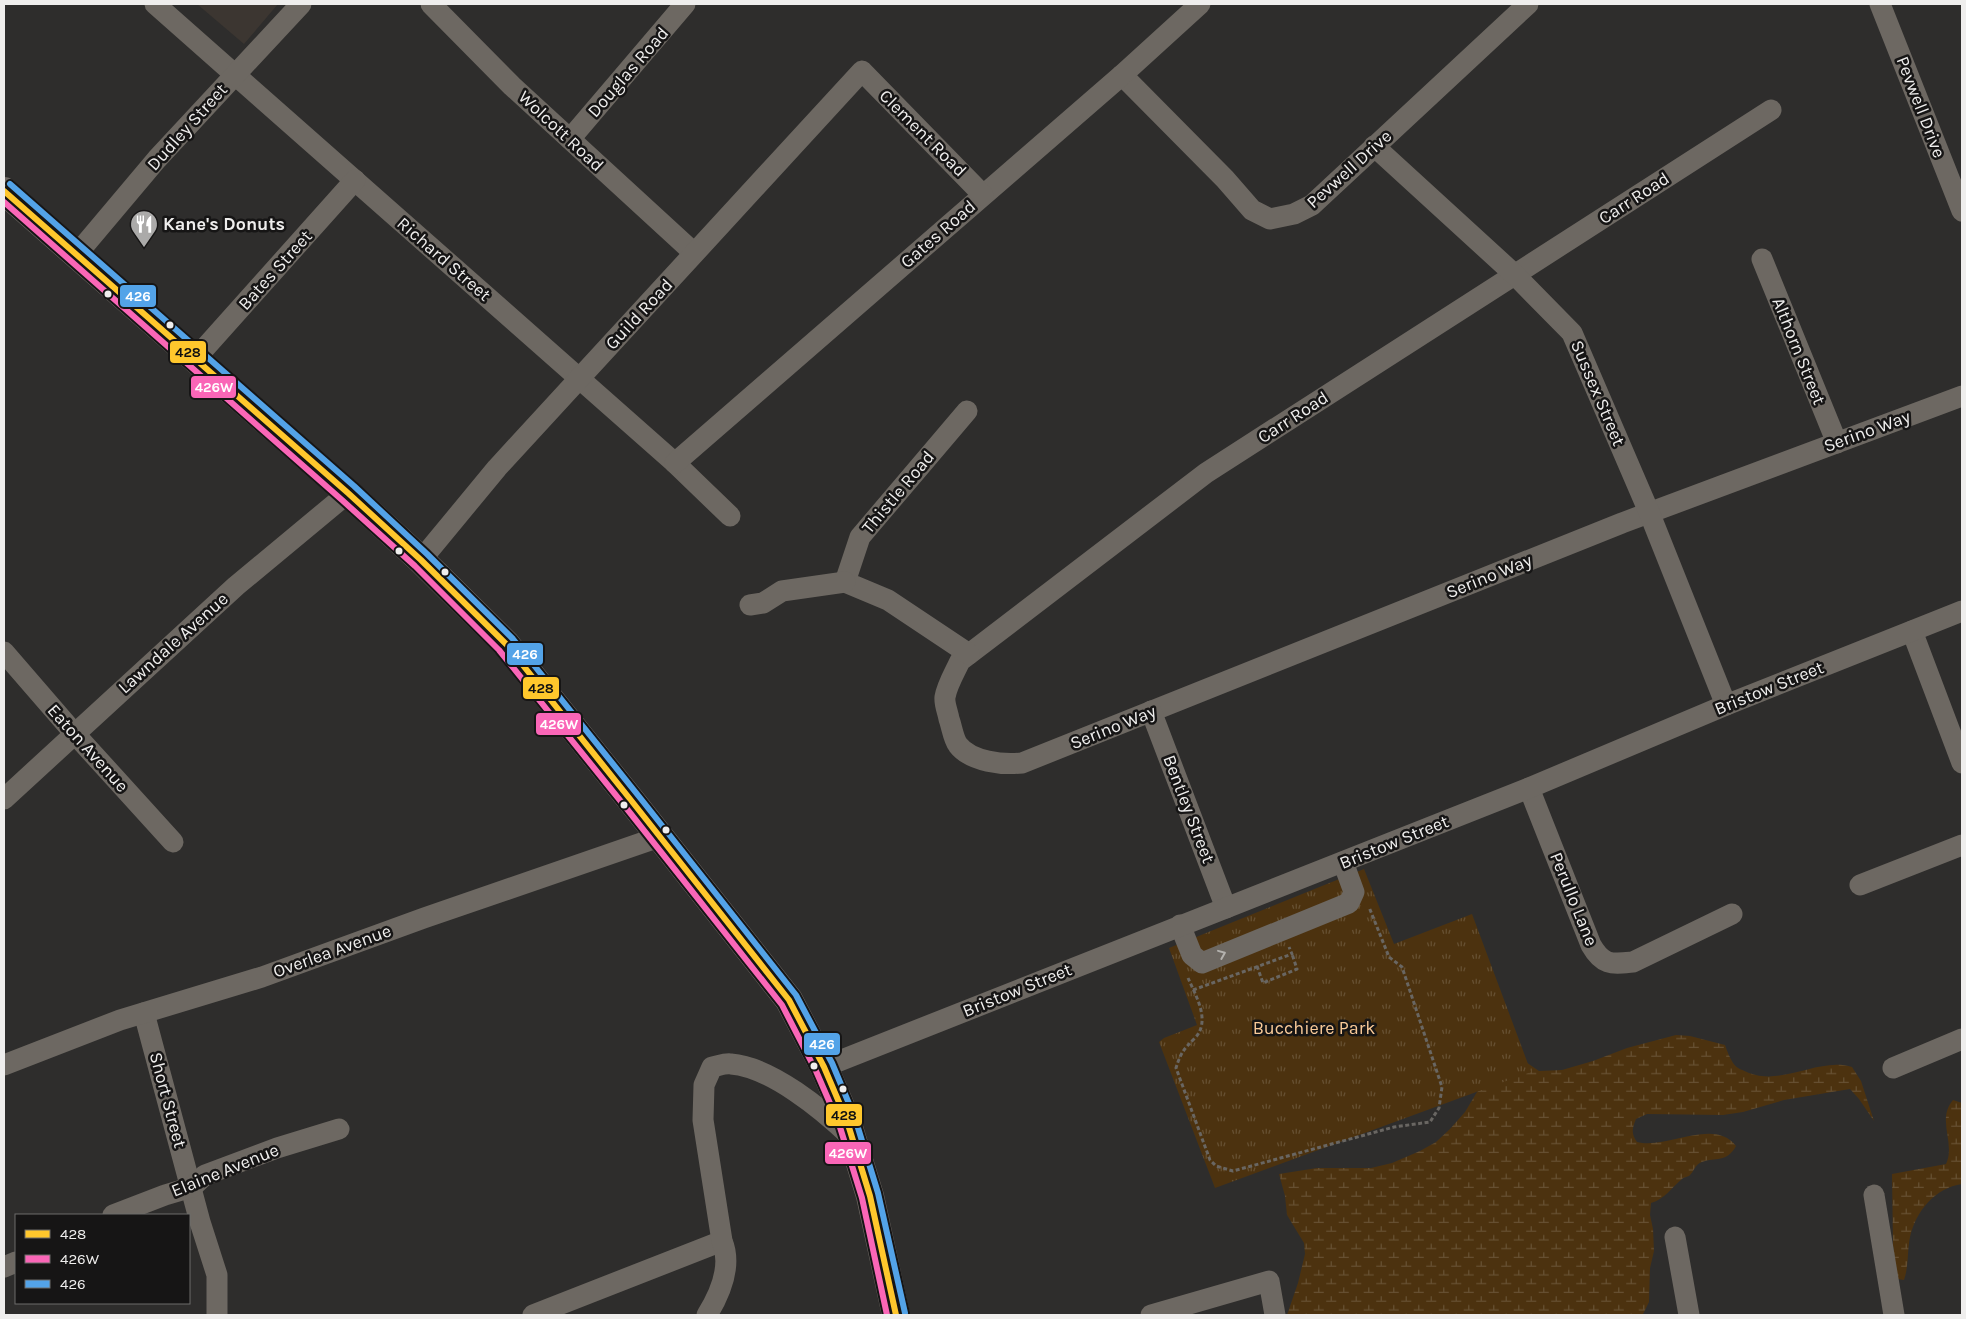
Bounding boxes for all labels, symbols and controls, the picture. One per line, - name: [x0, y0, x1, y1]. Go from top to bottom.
- street label: Douglas Road: [583, 22, 673, 122]
- street label: Pevwell Drive: [1892, 53, 1950, 161]
- street label: Dudley Street: [142, 79, 232, 175]
- street label: Clement Road: [875, 85, 971, 181]
- street label: Wolcott Road: [514, 86, 608, 176]
- street label: Pevwell Drive: [1302, 125, 1396, 213]
- street label: Carr Road: [1595, 167, 1673, 229]
- street label: Gates Road: [896, 195, 980, 273]
- restaurant icon: Kane's Donuts: [129, 209, 159, 248]
- street label: Richard Street: [393, 212, 496, 306]
- place label: Kane's Donuts: [163, 213, 285, 235]
- street label: Bates Street: [233, 225, 317, 315]
- street label: Guild Road: [601, 274, 677, 354]
- line badge: 426: [119, 284, 157, 308]
- text: 426: [125, 288, 151, 305]
- unlabelled marker: [103, 289, 113, 299]
- street label: Althorn Street: [1767, 294, 1831, 408]
- unlabelled marker: [165, 320, 175, 330]
- street label: Sussex Street: [1566, 337, 1630, 449]
- line badge: 428: [169, 340, 207, 364]
- text: 428: [175, 344, 201, 361]
- line badge: 426W: [190, 375, 237, 399]
- text: 426W: [195, 379, 234, 396]
- street label: Carr Road: [1254, 386, 1332, 448]
- street label: Serino Way: [1821, 405, 1914, 457]
- street label: Thistle Road: [857, 446, 939, 538]
- unlabelled marker: [394, 546, 404, 556]
- street label: Serino Way: [1443, 549, 1536, 603]
- unlabelled marker: [440, 567, 450, 577]
- street label: Lawndale Avenue: [113, 588, 233, 698]
- line badge: 426: [506, 642, 544, 666]
- text: 426: [512, 646, 538, 663]
- street label: Bristow Street: [1711, 656, 1827, 720]
- line badge: 428: [522, 676, 560, 700]
- text: 428: [528, 680, 554, 697]
- street label: Eaton Avenue: [43, 699, 133, 797]
- street label: Serino Way: [1067, 700, 1160, 754]
- line badge: 426W: [535, 712, 582, 736]
- text: 426W: [540, 716, 579, 733]
- street label: Bentley Street: [1158, 752, 1220, 867]
- unlabelled marker: [619, 800, 629, 810]
- street label: Bristow Street: [1336, 810, 1452, 874]
- unlabelled marker: [661, 825, 671, 835]
- street label: Perullo Lane: [1545, 849, 1603, 949]
- street label: Overlea Avenue: [270, 919, 394, 983]
- one-way arrow: [1217, 950, 1226, 961]
- street label: Bristow Street: [959, 958, 1075, 1022]
- park label: Bucchiere Park: [1253, 1017, 1375, 1039]
- line badge: 426: [803, 1032, 841, 1056]
- text: 426: [809, 1036, 835, 1053]
- street label: Short Street: [145, 1050, 191, 1151]
- unlabelled marker: [809, 1061, 819, 1071]
- unlabelled marker: [838, 1084, 848, 1094]
- line badge: 428: [825, 1103, 863, 1127]
- text: 428: [831, 1107, 857, 1124]
- street label: Elaine Avenue: [168, 1138, 282, 1202]
- line badge: 426W: [824, 1141, 872, 1165]
- text: 426W: [829, 1145, 868, 1162]
- legend: [15, 1214, 190, 1304]
- text: 428: [60, 1225, 86, 1243]
- text: 426W: [60, 1250, 100, 1268]
- text: 426: [60, 1275, 86, 1293]

